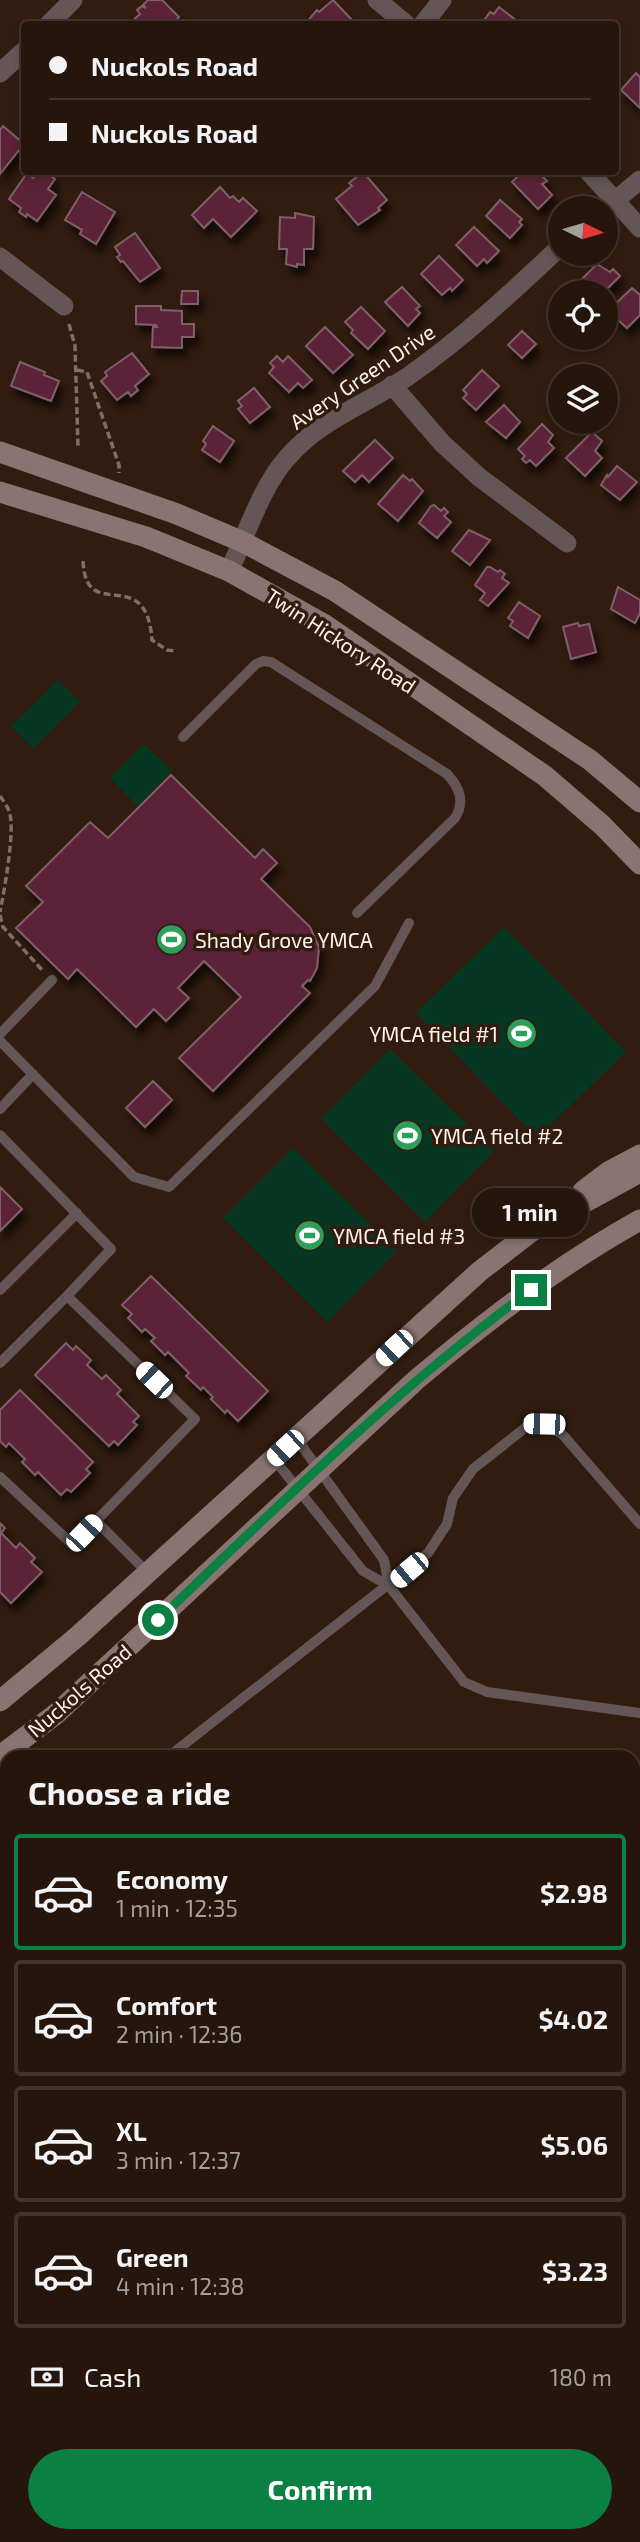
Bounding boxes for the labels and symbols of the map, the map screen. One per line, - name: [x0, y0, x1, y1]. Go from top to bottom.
- north arrow: [548, 196, 618, 266]
- street label: Avery Green Drive: [285, 318, 439, 434]
- street label: Twin Hickory Road: [261, 582, 421, 698]
- sports icon: Shady Grove YMCA: [155, 922, 189, 956]
- place label: Shady Grove YMCA: [195, 927, 373, 952]
- sports icon: YMCA field #1: [504, 1016, 538, 1050]
- place label: YMCA field #1: [369, 1021, 498, 1046]
- sports icon: YMCA field #2: [391, 1118, 425, 1152]
- place label: YMCA field #2: [431, 1123, 563, 1148]
- callout: 1 min: [473, 1188, 589, 1238]
- sports icon: YMCA field #3: [293, 1218, 327, 1252]
- place label: YMCA field #3: [333, 1223, 465, 1248]
- route end: [515, 1274, 547, 1306]
- car: [372, 1326, 417, 1370]
- car: [132, 1358, 177, 1402]
- car: [523, 1413, 566, 1435]
- car: [263, 1426, 308, 1470]
- car: [62, 1511, 107, 1555]
- car: [387, 1548, 432, 1592]
- route start: [142, 1604, 174, 1636]
- street label: Nuckols Road: [22, 1638, 136, 1742]

